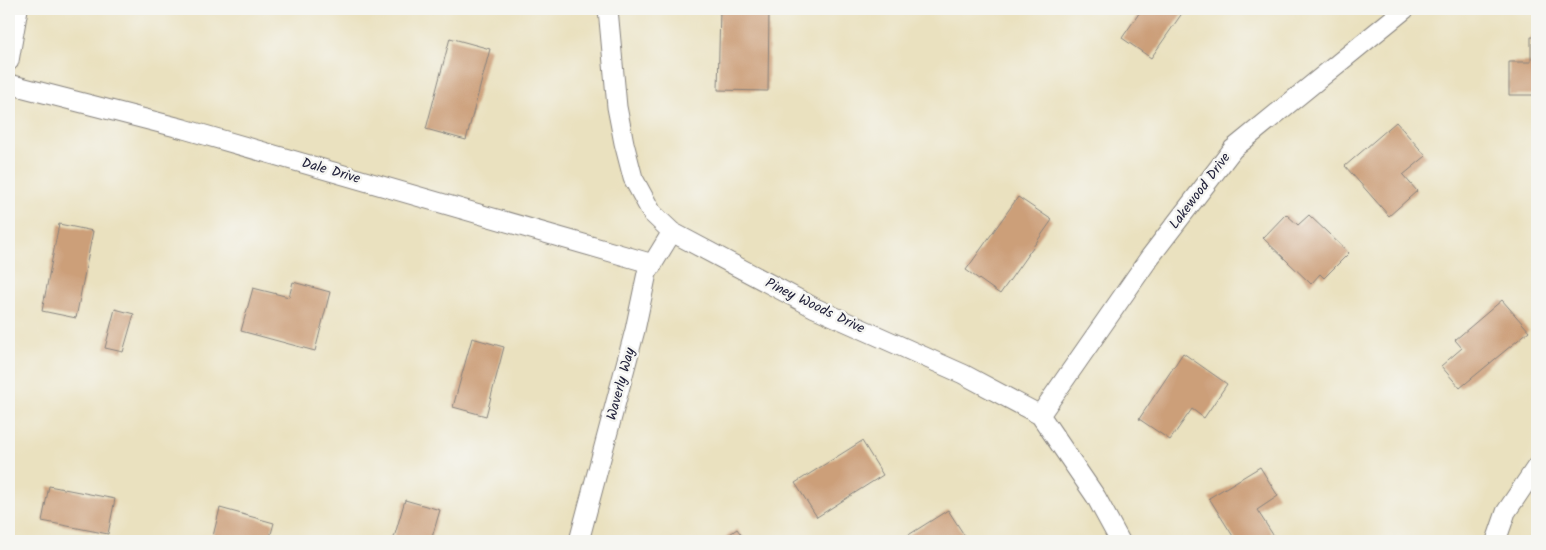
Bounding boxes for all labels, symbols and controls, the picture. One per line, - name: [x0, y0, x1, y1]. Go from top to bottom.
- street label: Lakewood Drive: [1164, 147, 1237, 234]
- street label: Dale Drive: [299, 152, 364, 190]
- street label: Piney Woods Drive: [762, 272, 869, 340]
- street label: Waverly Way: [601, 345, 641, 423]

